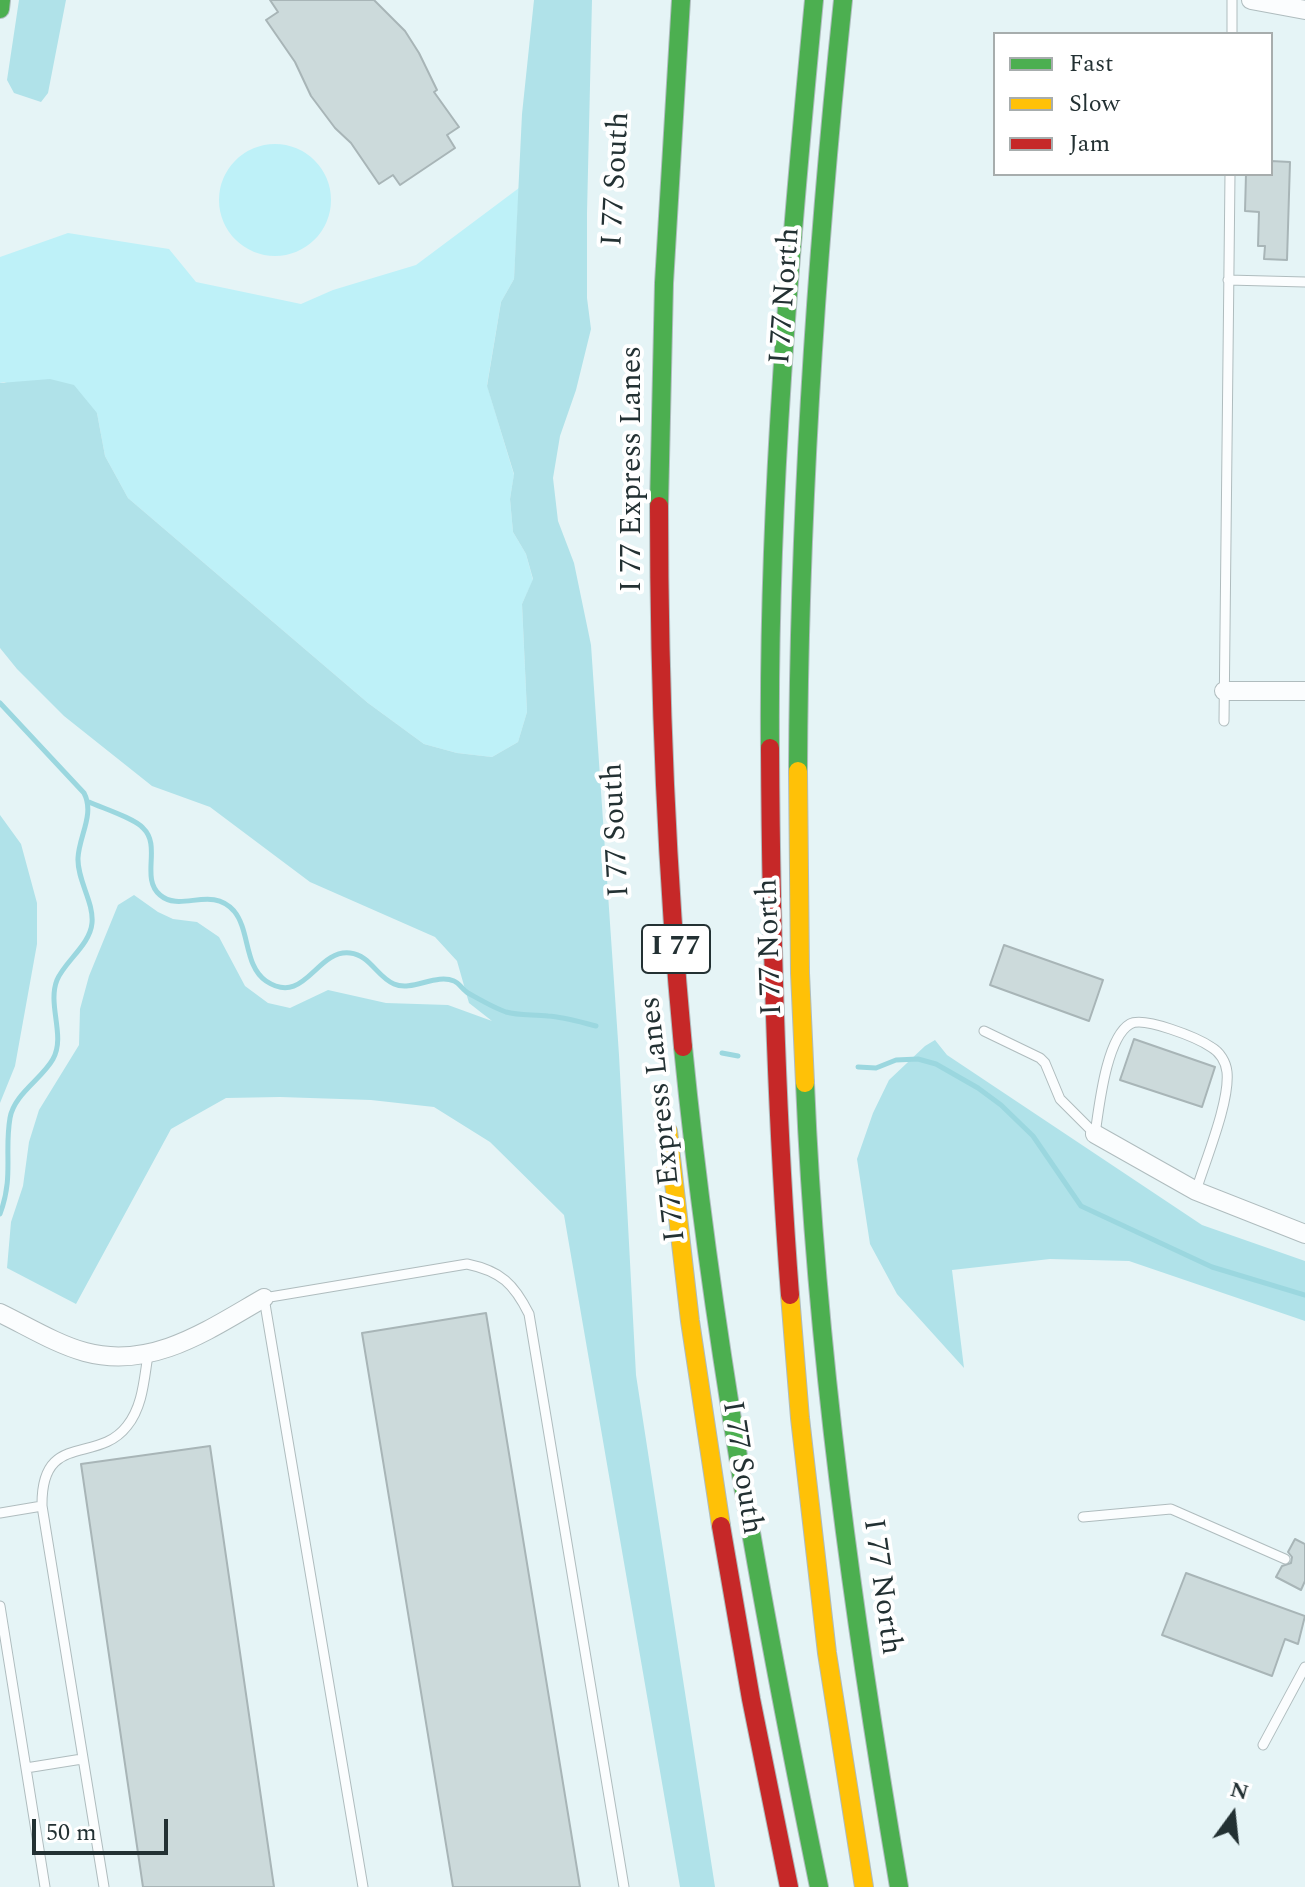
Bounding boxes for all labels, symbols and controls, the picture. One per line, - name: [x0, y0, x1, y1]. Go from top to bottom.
- legend: [993, 32, 1273, 176]
- text: Fast: [1069, 46, 1114, 82]
- text: Slow: [1069, 86, 1120, 122]
- street label: I 77 South: [597, 111, 639, 247]
- text: Jam: [1069, 126, 1110, 162]
- street label: I 77 North: [764, 226, 810, 366]
- street label: I 77 Express Lanes: [616, 346, 652, 592]
- street label: I 77 South: [597, 762, 639, 898]
- street label: I 77 North: [752, 878, 792, 1016]
- road number: I 77: [642, 925, 710, 973]
- street label: I 77 Express Lanes: [634, 995, 696, 1243]
- street label: I 77 South: [712, 1399, 768, 1537]
- street label: I 77 North: [853, 1517, 907, 1657]
- text: N: [1226, 1773, 1252, 1810]
- north arrow: [1193, 1775, 1273, 1855]
- scale bar: [36, 1803, 172, 1853]
- text: 50 m: [46, 1815, 97, 1851]

